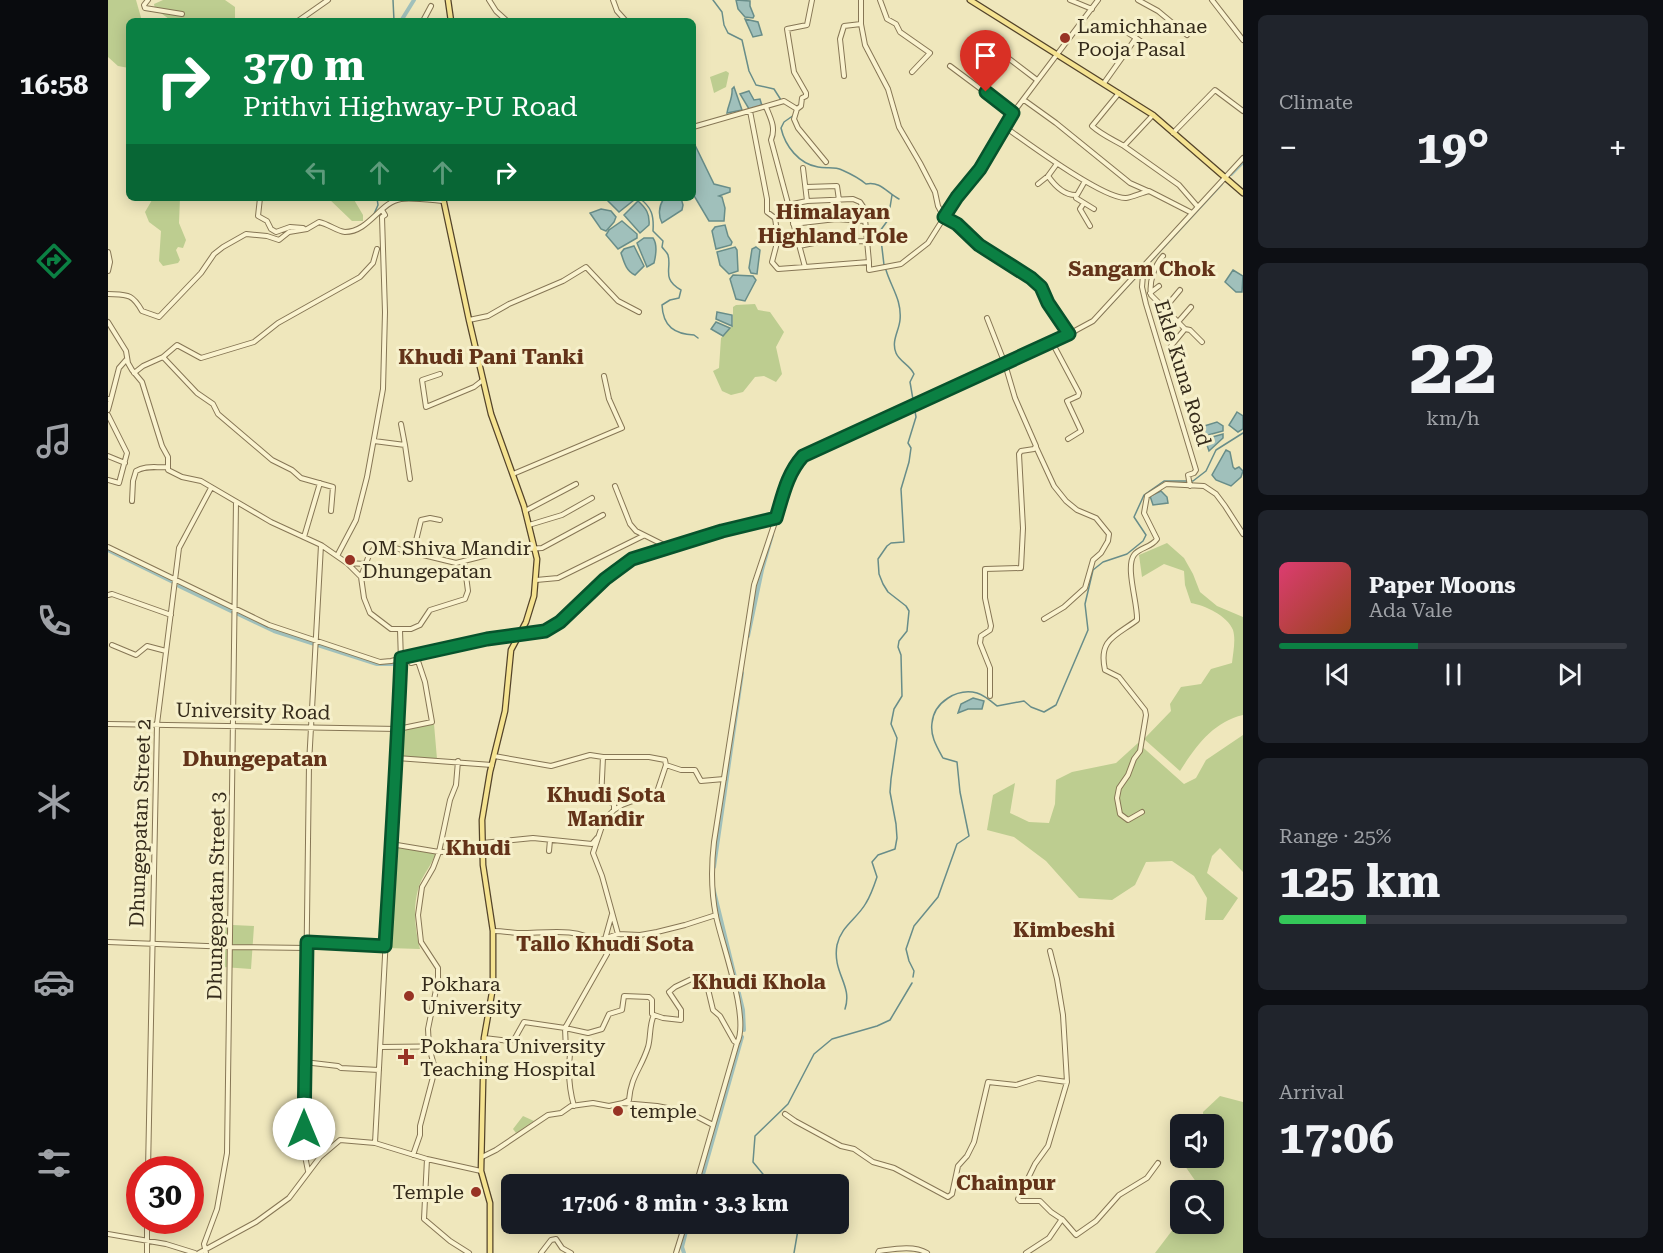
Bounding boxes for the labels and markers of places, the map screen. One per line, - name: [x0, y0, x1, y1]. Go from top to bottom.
- place label: Lamichhanae Pooja Pasal: [1077, 14, 1207, 61]
- pin: [960, 30, 1011, 92]
- marker: Lamichhanae Pooja Pasal: [1058, 31, 1072, 45]
- place label: OM Shiva Mandir Dhungepatan: [362, 536, 531, 583]
- marker: OM Shiva Mandir Dhungepatan: [343, 553, 357, 567]
- place label: Pokhara University: [421, 972, 522, 1019]
- marker: Pokhara University: [402, 989, 416, 1003]
- place label: Pokhara University Teaching Hospital: [420, 1034, 605, 1081]
- marker: Pokhara University Teaching Hospital: [397, 1048, 415, 1066]
- place label: temple: [630, 1099, 697, 1123]
- marker: temple: [611, 1104, 625, 1118]
- place label: Temple: [392, 1180, 464, 1204]
- marker: Temple: [469, 1185, 483, 1199]

